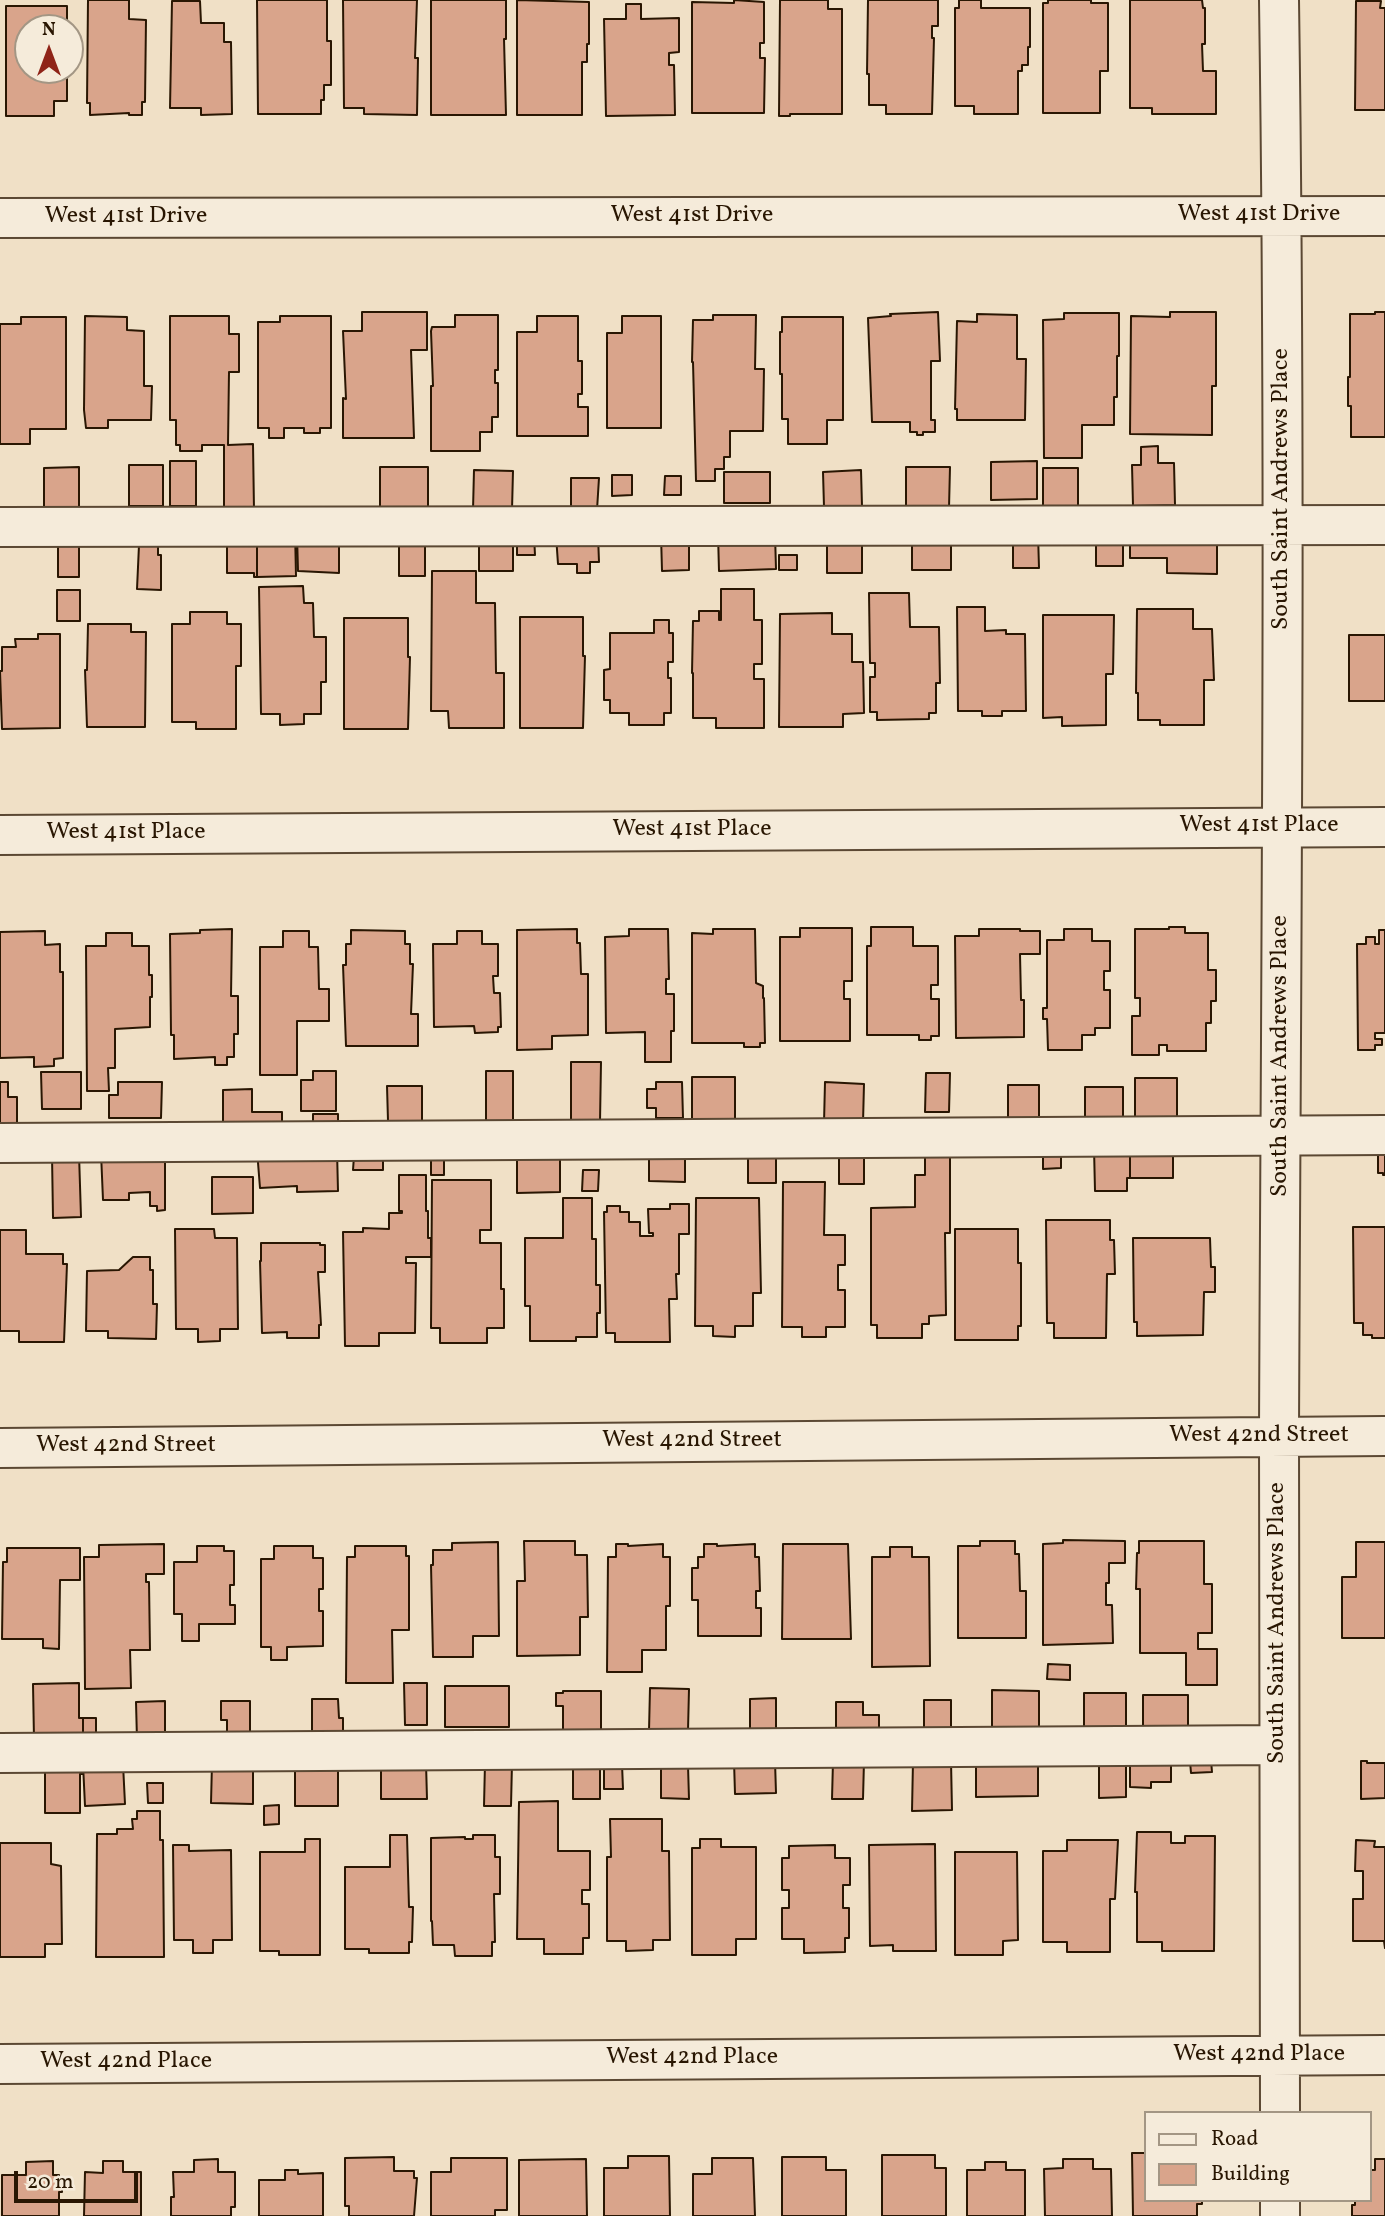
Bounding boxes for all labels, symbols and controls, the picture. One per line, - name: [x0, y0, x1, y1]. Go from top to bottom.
- north arrow: [14, 14, 84, 84]
- text: N: [42, 17, 56, 43]
- street label: West 41st Drive: [1178, 202, 1340, 230]
- street label: West 41st Drive: [611, 203, 773, 231]
- street label: West 41st Drive: [45, 204, 207, 232]
- street label: South Saint Andrews Place: [1269, 348, 1297, 630]
- street label: West 41st Place: [1179, 813, 1339, 841]
- street label: West 41st Place: [612, 817, 772, 845]
- street label: West 41st Place: [46, 820, 206, 848]
- street label: South Saint Andrews Place: [1268, 915, 1296, 1197]
- street label: West 42nd Street: [1169, 1423, 1349, 1451]
- street label: West 42nd Street: [602, 1428, 782, 1456]
- street label: West 42nd Street: [36, 1433, 216, 1461]
- street label: South Saint Andrews Place: [1265, 1482, 1293, 1764]
- street label: West 42nd Place: [1173, 2042, 1345, 2070]
- street label: West 42nd Place: [606, 2045, 778, 2073]
- street label: West 42nd Place: [40, 2049, 212, 2077]
- legend: [1144, 2111, 1371, 2202]
- text: Road: [1211, 2125, 1258, 2154]
- scale bar: [18, 2156, 142, 2200]
- text: Building: [1211, 2160, 1290, 2189]
- text: 20 m: [27, 2168, 73, 2197]

